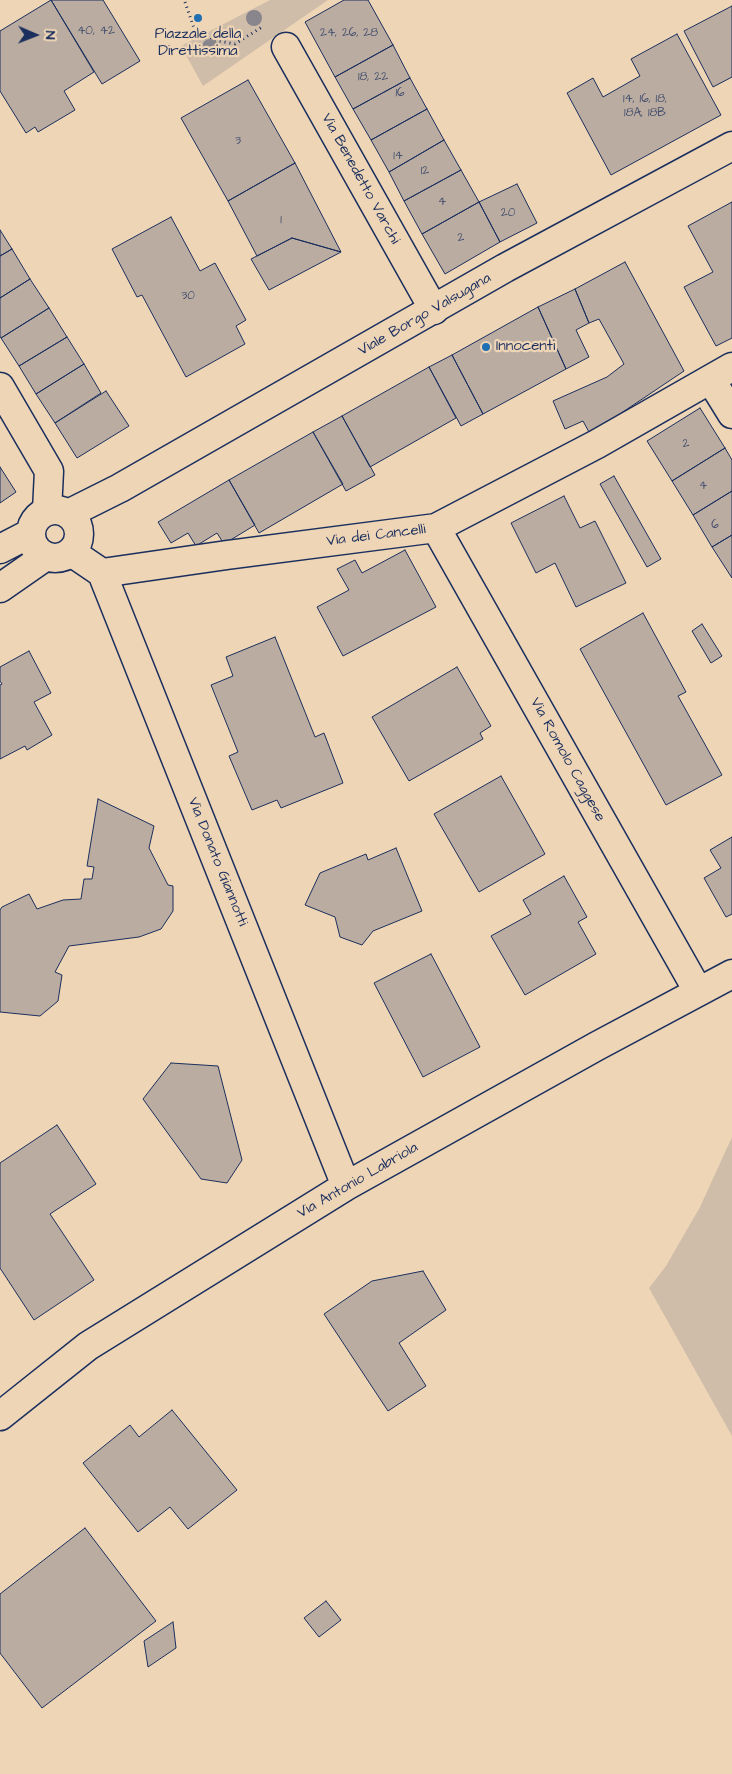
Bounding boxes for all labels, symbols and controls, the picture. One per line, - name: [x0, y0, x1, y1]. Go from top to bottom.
- north arrow: [10, 10, 60, 60]
- marker: Piazzale della Direttissima: [192, 12, 204, 24]
- house number: 40, 42: [77, 24, 115, 38]
- place label: Piazzale della Direttissima: [155, 26, 241, 61]
- house number: 24, 26, 28: [320, 26, 378, 40]
- text: N: [40, 31, 60, 40]
- house number: 18, 22: [358, 70, 388, 84]
- house number: 16: [395, 86, 405, 100]
- house number: 14, 16, 18, 18A, 18B: [623, 92, 667, 120]
- street label: Via Benedetto Varchi: [317, 111, 403, 247]
- house number: 3: [235, 134, 241, 148]
- house number: 14: [393, 149, 403, 163]
- house number: 12: [421, 164, 429, 178]
- house number: 4: [438, 195, 446, 209]
- house number: 20: [501, 206, 515, 220]
- house number: 1: [280, 213, 282, 227]
- house number: 2: [458, 231, 464, 245]
- street label: Viale Borgo Valsugana: [355, 270, 495, 360]
- house number: 30: [181, 289, 195, 303]
- place label: Innocenti: [496, 338, 555, 356]
- marker: Innocenti: [480, 341, 492, 353]
- house number: 2: [683, 437, 689, 451]
- house number: 4: [699, 479, 707, 493]
- house number: 6: [711, 518, 719, 532]
- street label: Via dei Cancelli: [325, 521, 427, 551]
- street label: Via Romolo Caggese: [525, 695, 609, 825]
- street label: Via Donato Giannotti: [183, 795, 251, 929]
- street label: Via Antonio Labriola: [294, 1139, 422, 1223]

